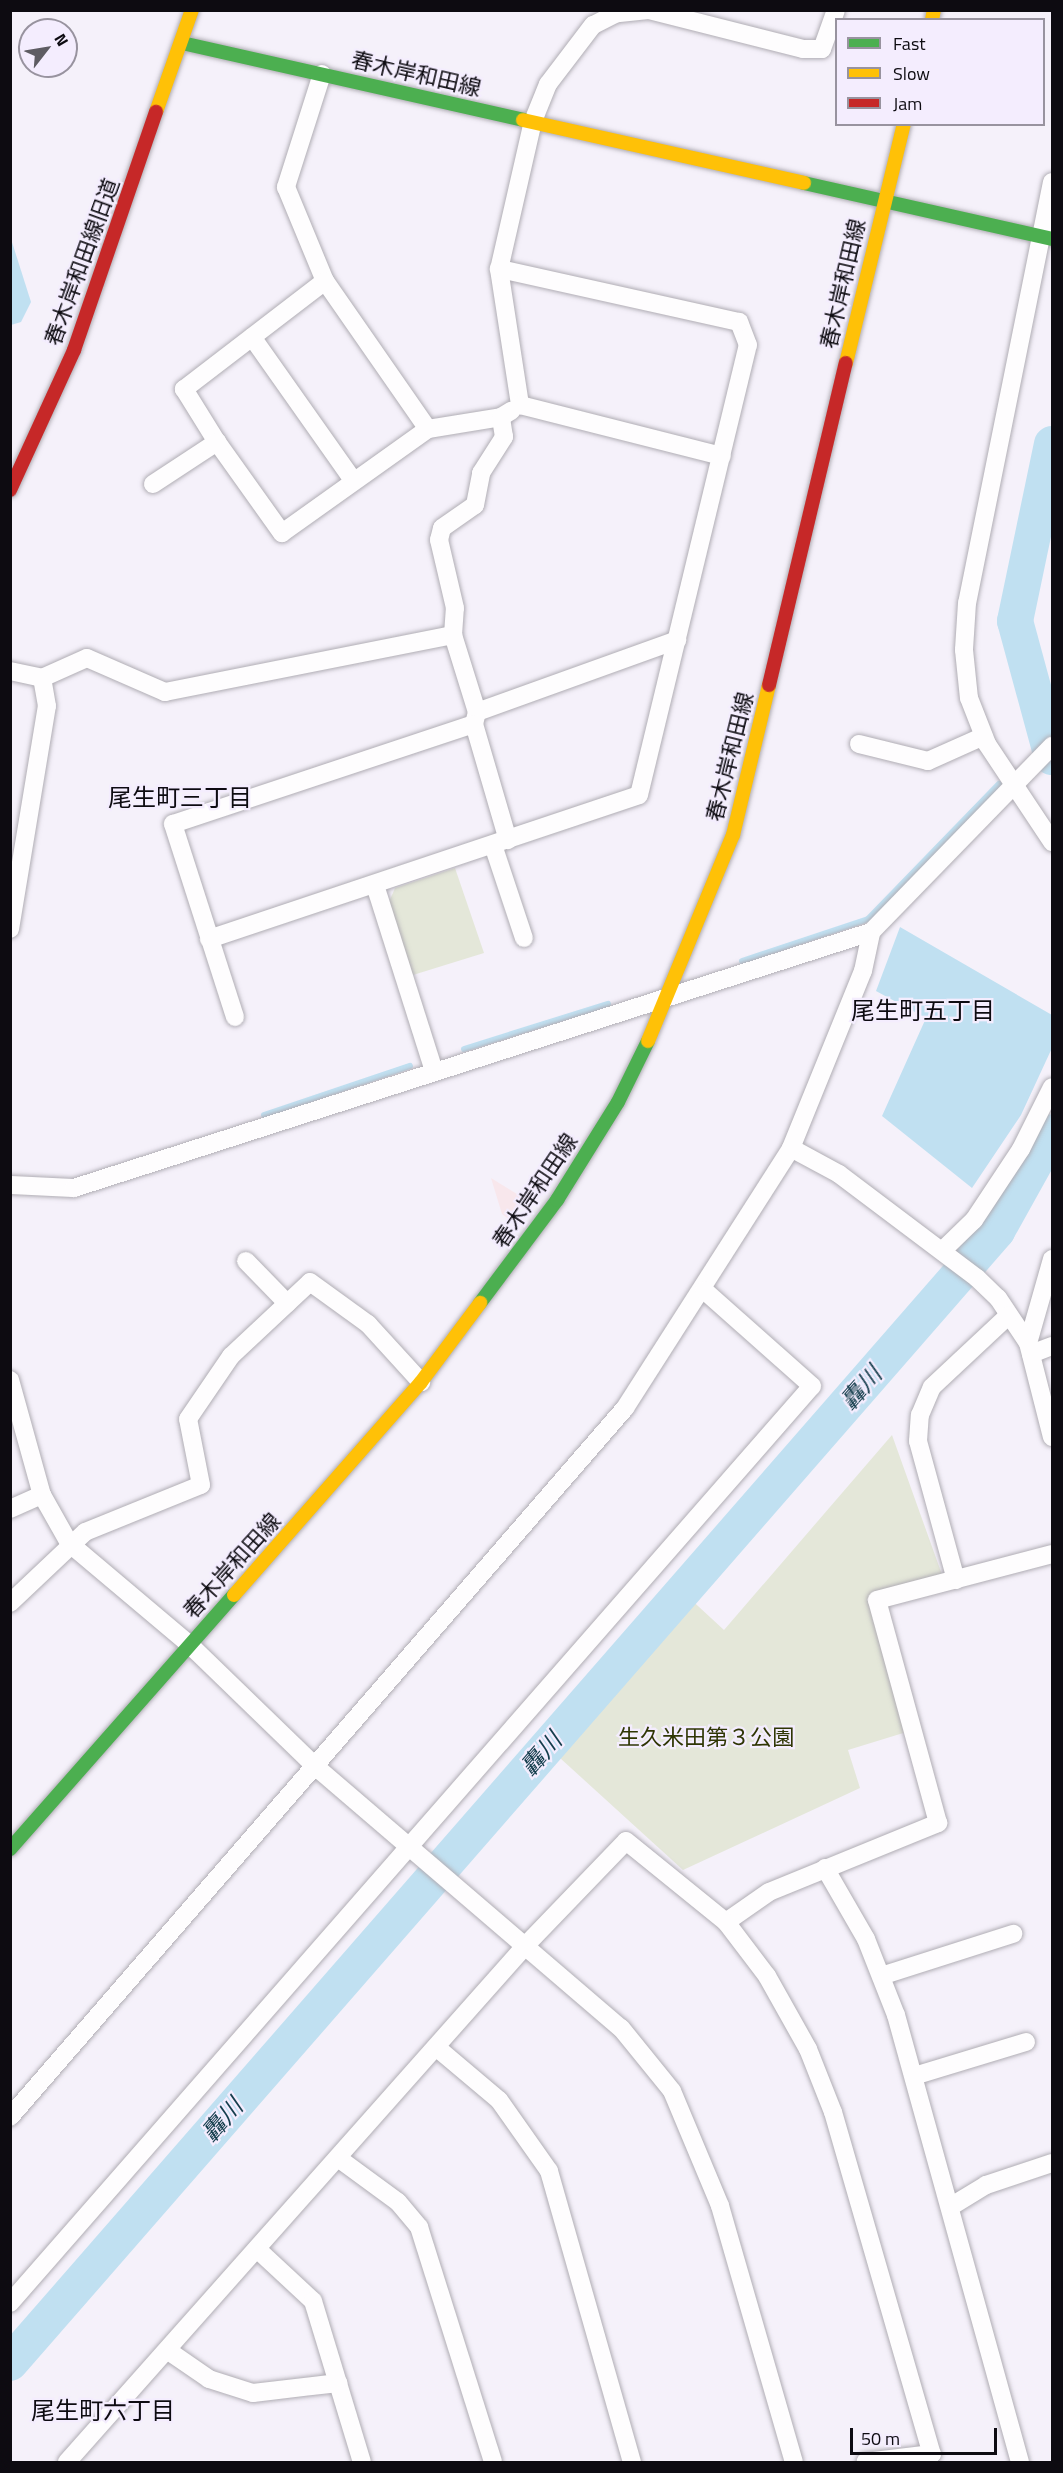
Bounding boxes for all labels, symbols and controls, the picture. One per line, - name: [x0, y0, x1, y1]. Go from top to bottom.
- north arrow: [18, 18, 78, 78]
- legend: [835, 18, 1045, 126]
- text: N: [49, 29, 75, 51]
- text: Fast: [893, 30, 926, 57]
- street label: 春木岸和田線: [349, 46, 483, 102]
- text: Slow: [893, 60, 930, 87]
- text: Jam: [893, 90, 922, 117]
- street label: 春木岸和田線旧道: [39, 175, 125, 349]
- street label: 春木岸和田線: [815, 217, 871, 351]
- street label: 春木岸和田線: [701, 690, 759, 824]
- district label: 尾生町三丁目: [108, 784, 252, 812]
- district label: 尾生町五丁目: [851, 997, 995, 1025]
- street label: 春木岸和田線: [487, 1129, 583, 1253]
- water label: 轟川: [834, 1360, 888, 1416]
- street label: 春木岸和田線: [178, 1508, 286, 1624]
- park label: 生久米田第３公園: [618, 1725, 794, 1751]
- water label: 轟川: [514, 1726, 568, 1782]
- water label: 轟川: [195, 2092, 249, 2148]
- district label: 尾生町六丁目: [31, 2397, 175, 2425]
- scale bar: [853, 2416, 1000, 2454]
- text: 50 m: [861, 2425, 900, 2452]

